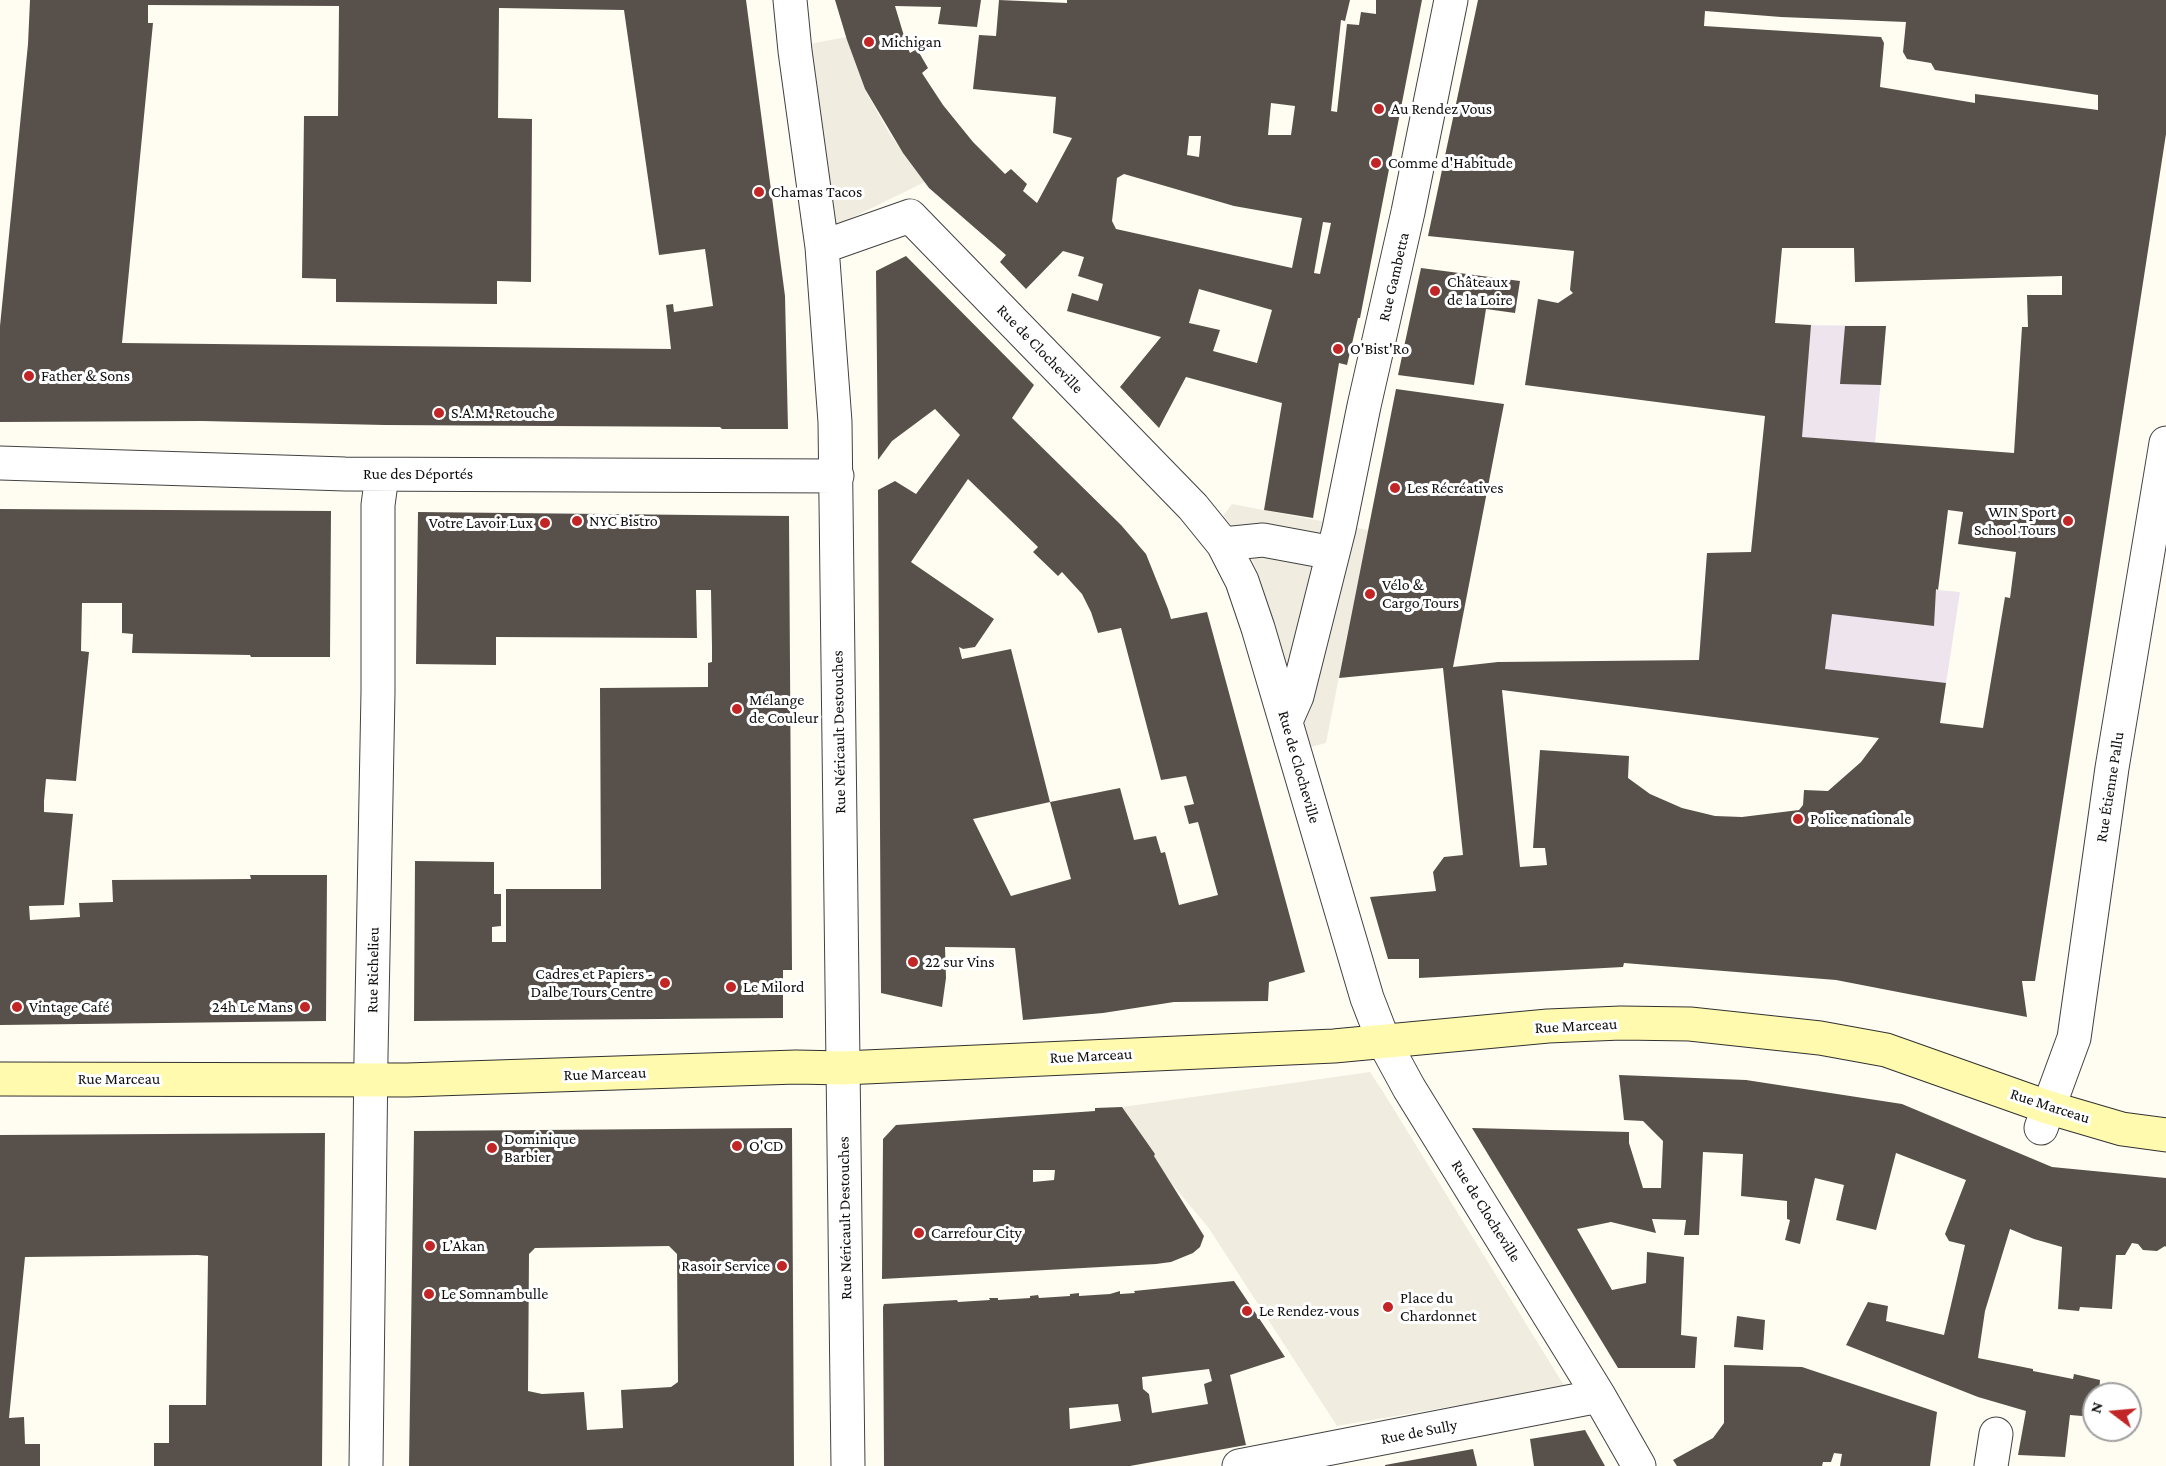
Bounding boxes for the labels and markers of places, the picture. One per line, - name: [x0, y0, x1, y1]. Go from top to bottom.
- place label: Michigan: [881, 32, 941, 52]
- marker: Michigan: [862, 35, 876, 49]
- place label: Au Rendez Vous: [1391, 99, 1492, 119]
- marker: Au Rendez Vous: [1372, 102, 1386, 116]
- place label: Comme d'Habitude: [1388, 153, 1513, 173]
- marker: Comme d'Habitude: [1369, 156, 1383, 170]
- place label: Chamas Tacos: [771, 182, 862, 202]
- marker: Chamas Tacos: [752, 185, 766, 199]
- place label: Châteaux de la Loire: [1447, 272, 1513, 310]
- marker: Châteaux de la Loire: [1428, 284, 1442, 298]
- place label: O'Bist'Ro: [1350, 339, 1409, 359]
- marker: O'Bist'Ro: [1331, 342, 1345, 356]
- place label: Father & Sons: [41, 366, 130, 386]
- marker: Father & Sons: [22, 369, 36, 383]
- place label: S.A.M. Retouche: [451, 403, 554, 423]
- marker: S.A.M. Retouche: [432, 406, 446, 420]
- place label: Les Récréatives: [1407, 478, 1503, 498]
- marker: Les Récréatives: [1388, 481, 1402, 495]
- place label: WIN Sport School Tours: [1974, 502, 2056, 540]
- place label: NYC Bistro: [589, 511, 658, 531]
- place label: Votre Lavoir Lux: [429, 513, 533, 533]
- marker: NYC Bistro: [570, 514, 584, 528]
- marker: WIN Sport School Tours: [2061, 514, 2075, 528]
- marker: Votre Lavoir Lux: [538, 516, 552, 530]
- place label: Vélo & Cargo Tours: [1382, 575, 1459, 613]
- marker: Vélo & Cargo Tours: [1363, 587, 1377, 601]
- place label: Mélange de Couleur: [749, 690, 819, 728]
- marker: Mélange de Couleur: [730, 702, 744, 716]
- place label: Police nationale: [1810, 809, 1911, 829]
- marker: Police nationale: [1791, 812, 1805, 826]
- place label: 22 sur Vins: [925, 952, 995, 972]
- marker: 22 sur Vins: [906, 955, 920, 969]
- place label: Cadres et Papiers - Dalbe Tours Centre: [530, 964, 653, 1002]
- marker: Cadres et Papiers - Dalbe Tours Centre: [658, 976, 672, 990]
- place label: Le Milord: [743, 977, 804, 997]
- marker: Le Milord: [724, 980, 738, 994]
- place label: Vintage Café: [29, 997, 109, 1017]
- place label: 24h Le Mans: [212, 997, 293, 1017]
- marker: Vintage Café: [10, 1000, 24, 1014]
- marker: 24h Le Mans: [298, 1000, 312, 1014]
- place label: Dominique Barbier: [504, 1129, 576, 1167]
- place label: O'CD: [749, 1136, 783, 1156]
- marker: O'CD: [730, 1139, 744, 1153]
- marker: Dominique Barbier: [485, 1141, 499, 1155]
- place label: Carrefour City: [931, 1223, 1022, 1243]
- marker: Carrefour City: [912, 1226, 926, 1240]
- place label: L’Akan: [442, 1236, 485, 1256]
- marker: L’Akan: [423, 1239, 437, 1253]
- place label: Rasoir Service: [681, 1256, 770, 1276]
- marker: Rasoir Service: [775, 1259, 789, 1273]
- place label: Le Somnambulle: [441, 1284, 548, 1304]
- marker: Le Somnambulle: [422, 1287, 436, 1301]
- place label: Place du Chardonnet: [1400, 1288, 1477, 1326]
- marker: Place du Chardonnet: [1381, 1300, 1395, 1314]
- place label: Le Rendez-vous: [1259, 1301, 1359, 1321]
- marker: Le Rendez-vous: [1240, 1304, 1254, 1318]

